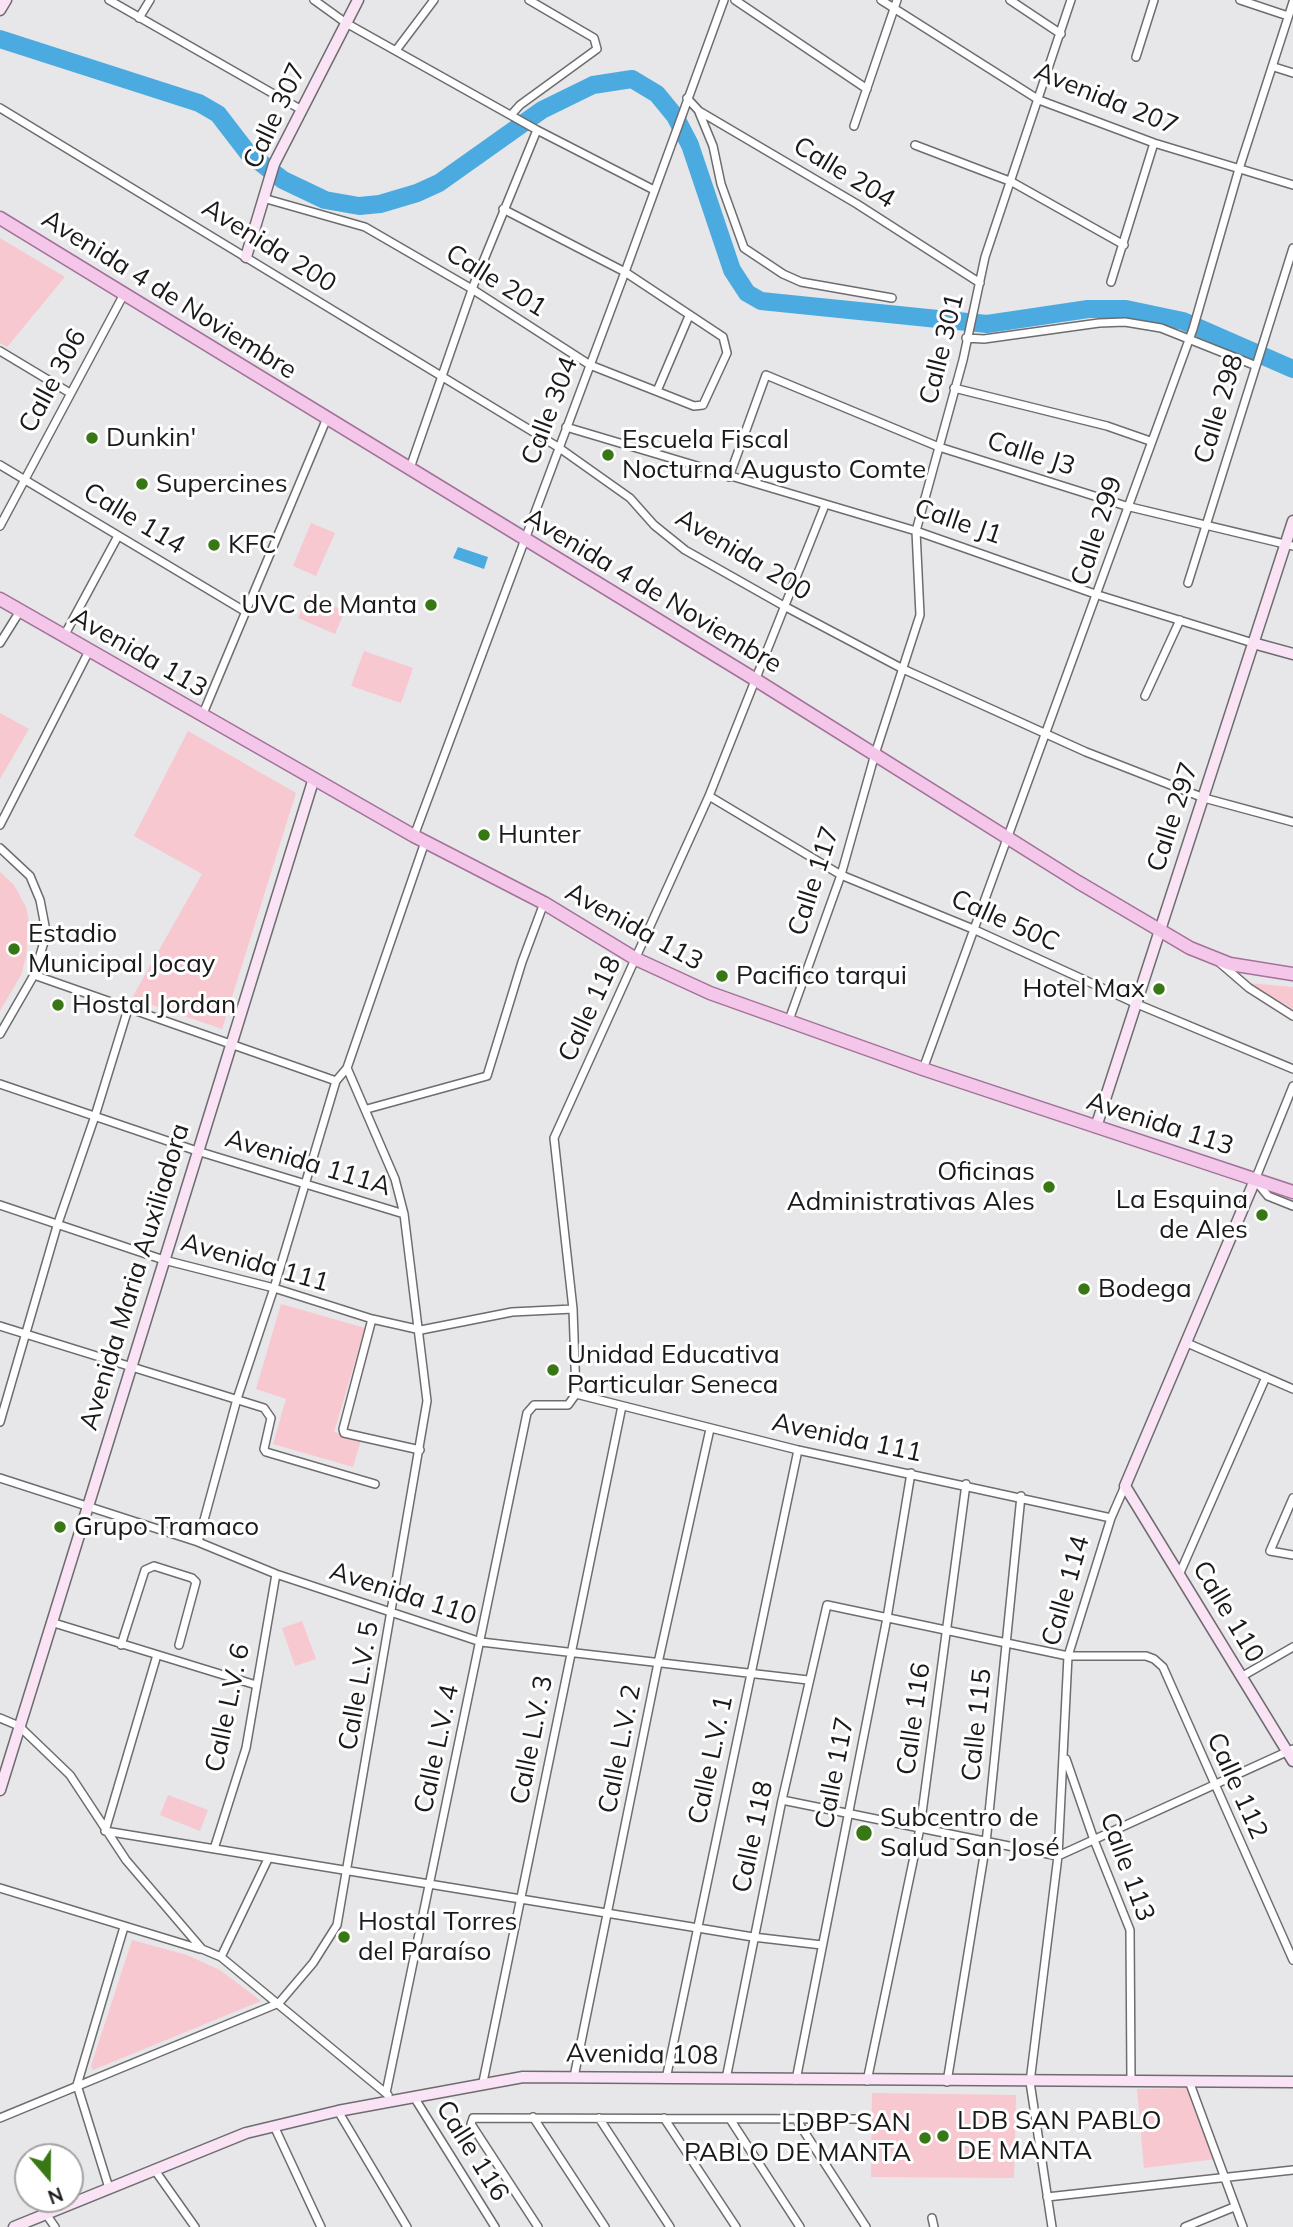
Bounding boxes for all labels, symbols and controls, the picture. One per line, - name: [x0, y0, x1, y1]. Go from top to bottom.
- street label: Avenida 207: [1030, 56, 1182, 142]
- street label: Calle 307: [237, 58, 313, 174]
- street label: Calle 204: [788, 131, 900, 215]
- street label: Avenida 200: [196, 192, 342, 300]
- street label: Avenida 4 de Noviembre: [36, 204, 302, 386]
- street label: Calle 201: [440, 238, 552, 324]
- street label: Calle 301: [913, 290, 971, 408]
- street label: Calle 306: [13, 324, 93, 438]
- street label: Calle 298: [1188, 350, 1250, 468]
- street label: Calle 304: [515, 353, 585, 469]
- place label: Dunkin': [106, 422, 196, 454]
- place label: Escuela Fiscal Nocturna Augusto Comte: [622, 424, 926, 486]
- street label: Calle J3: [983, 425, 1079, 483]
- marker: Dunkin': [84, 430, 100, 446]
- marker: Escuela Fiscal Nocturna Augusto Comte: [600, 447, 616, 463]
- place label: Supercines: [156, 468, 288, 500]
- street label: Calle 299: [1065, 472, 1129, 590]
- marker: Supercines: [134, 476, 150, 492]
- street label: Calle 114: [78, 477, 190, 561]
- street label: Calle J1: [910, 493, 1006, 551]
- street label: Avenida 4 de Noviembre: [519, 502, 787, 680]
- street label: Avenida 200: [670, 502, 816, 608]
- place label: KFC: [228, 529, 276, 561]
- marker: KFC: [206, 537, 222, 553]
- place label: UVC de Manta: [241, 589, 417, 621]
- marker: UVC de Manta: [423, 597, 439, 613]
- street label: Avenida 113: [65, 601, 213, 705]
- street label: Calle 297: [1141, 758, 1205, 876]
- place label: Hunter: [498, 819, 581, 851]
- street label: Calle 117: [782, 822, 846, 940]
- marker: Hunter: [476, 827, 492, 843]
- street label: Avenida 113: [560, 876, 708, 978]
- street label: Calle 50C: [946, 883, 1064, 959]
- place label: Estadio Municipal Jocay: [28, 918, 215, 979]
- marker: Estadio Municipal Jocay: [6, 941, 22, 957]
- street label: Calle 118: [552, 951, 628, 1067]
- place label: Pacifico tarqui: [736, 960, 907, 992]
- marker: Pacifico tarqui: [714, 968, 730, 984]
- place label: Hotel Max: [1022, 973, 1145, 1005]
- marker: Hotel Max: [1151, 981, 1167, 997]
- place label: Hostal Jordan: [72, 989, 236, 1021]
- marker: Hostal Jordan: [50, 997, 66, 1013]
- street label: Avenida 113: [1083, 1086, 1237, 1162]
- street label: Avenida Maria Auxiliadora: [73, 1120, 197, 1434]
- street label: Avenida 111A: [221, 1123, 395, 1203]
- place label: Oficinas Administrativas Ales: [787, 1156, 1035, 1218]
- marker: Oficinas Administrativas Ales: [1041, 1179, 1057, 1195]
- place label: La Esquina de Ales: [1116, 1184, 1248, 1246]
- marker: La Esquina de Ales: [1254, 1207, 1270, 1223]
- street label: Avenida 111: [177, 1227, 333, 1299]
- place label: Bodega: [1098, 1273, 1192, 1305]
- marker: Bodega: [1076, 1281, 1092, 1297]
- place label: Unidad Educativa Particular Seneca: [567, 1339, 780, 1400]
- marker: Unidad Educativa Particular Seneca: [545, 1362, 561, 1378]
- street label: Avenida 111: [769, 1407, 925, 1469]
- place label: Grupo Tramaco: [74, 1511, 259, 1543]
- marker: Grupo Tramaco: [52, 1519, 68, 1535]
- street label: Calle 114: [1035, 1532, 1097, 1650]
- street label: Avenida 110: [326, 1556, 480, 1632]
- street label: Calle 110: [1186, 1556, 1270, 1668]
- street label: Calle L.V. 5: [332, 1619, 386, 1753]
- street label: Calle L.V. 6: [199, 1641, 257, 1775]
- street label: Calle 116: [891, 1661, 937, 1777]
- street label: Calle 115: [956, 1667, 998, 1783]
- street label: Calle L.V. 3: [504, 1673, 560, 1807]
- street label: Calle L.V. 4: [408, 1682, 466, 1816]
- street label: Calle L.V. 2: [592, 1682, 648, 1816]
- street label: Calle L.V. 1: [682, 1693, 740, 1827]
- street label: Calle 117: [809, 1715, 861, 1831]
- street label: Calle 112: [1200, 1728, 1274, 1844]
- street label: Calle 118: [726, 1778, 780, 1896]
- place label: Subcentro de Salud San José: [880, 1802, 1060, 1864]
- street label: Calle 113: [1093, 1809, 1161, 1925]
- marker: Subcentro de Salud San José: [854, 1823, 874, 1843]
- place label: Hostal Torres del Paraíso: [358, 1906, 518, 1968]
- marker: Hostal Torres del Paraíso: [336, 1929, 352, 1945]
- street label: Avenida 108: [566, 2038, 718, 2072]
- street label: Calle 116: [429, 2095, 515, 2207]
- place label: LDB SAN PABLO DE MANTA: [957, 2105, 1162, 2166]
- place label: LDBP SAN PABLO DE MANTA: [684, 2107, 911, 2168]
- marker: LDB SAN PABLO DE MANTA: [935, 2128, 951, 2144]
- marker: LDBP SAN PABLO DE MANTA: [917, 2130, 933, 2146]
- north arrow: [14, 2143, 84, 2213]
- text: N: [45, 2182, 66, 2210]

